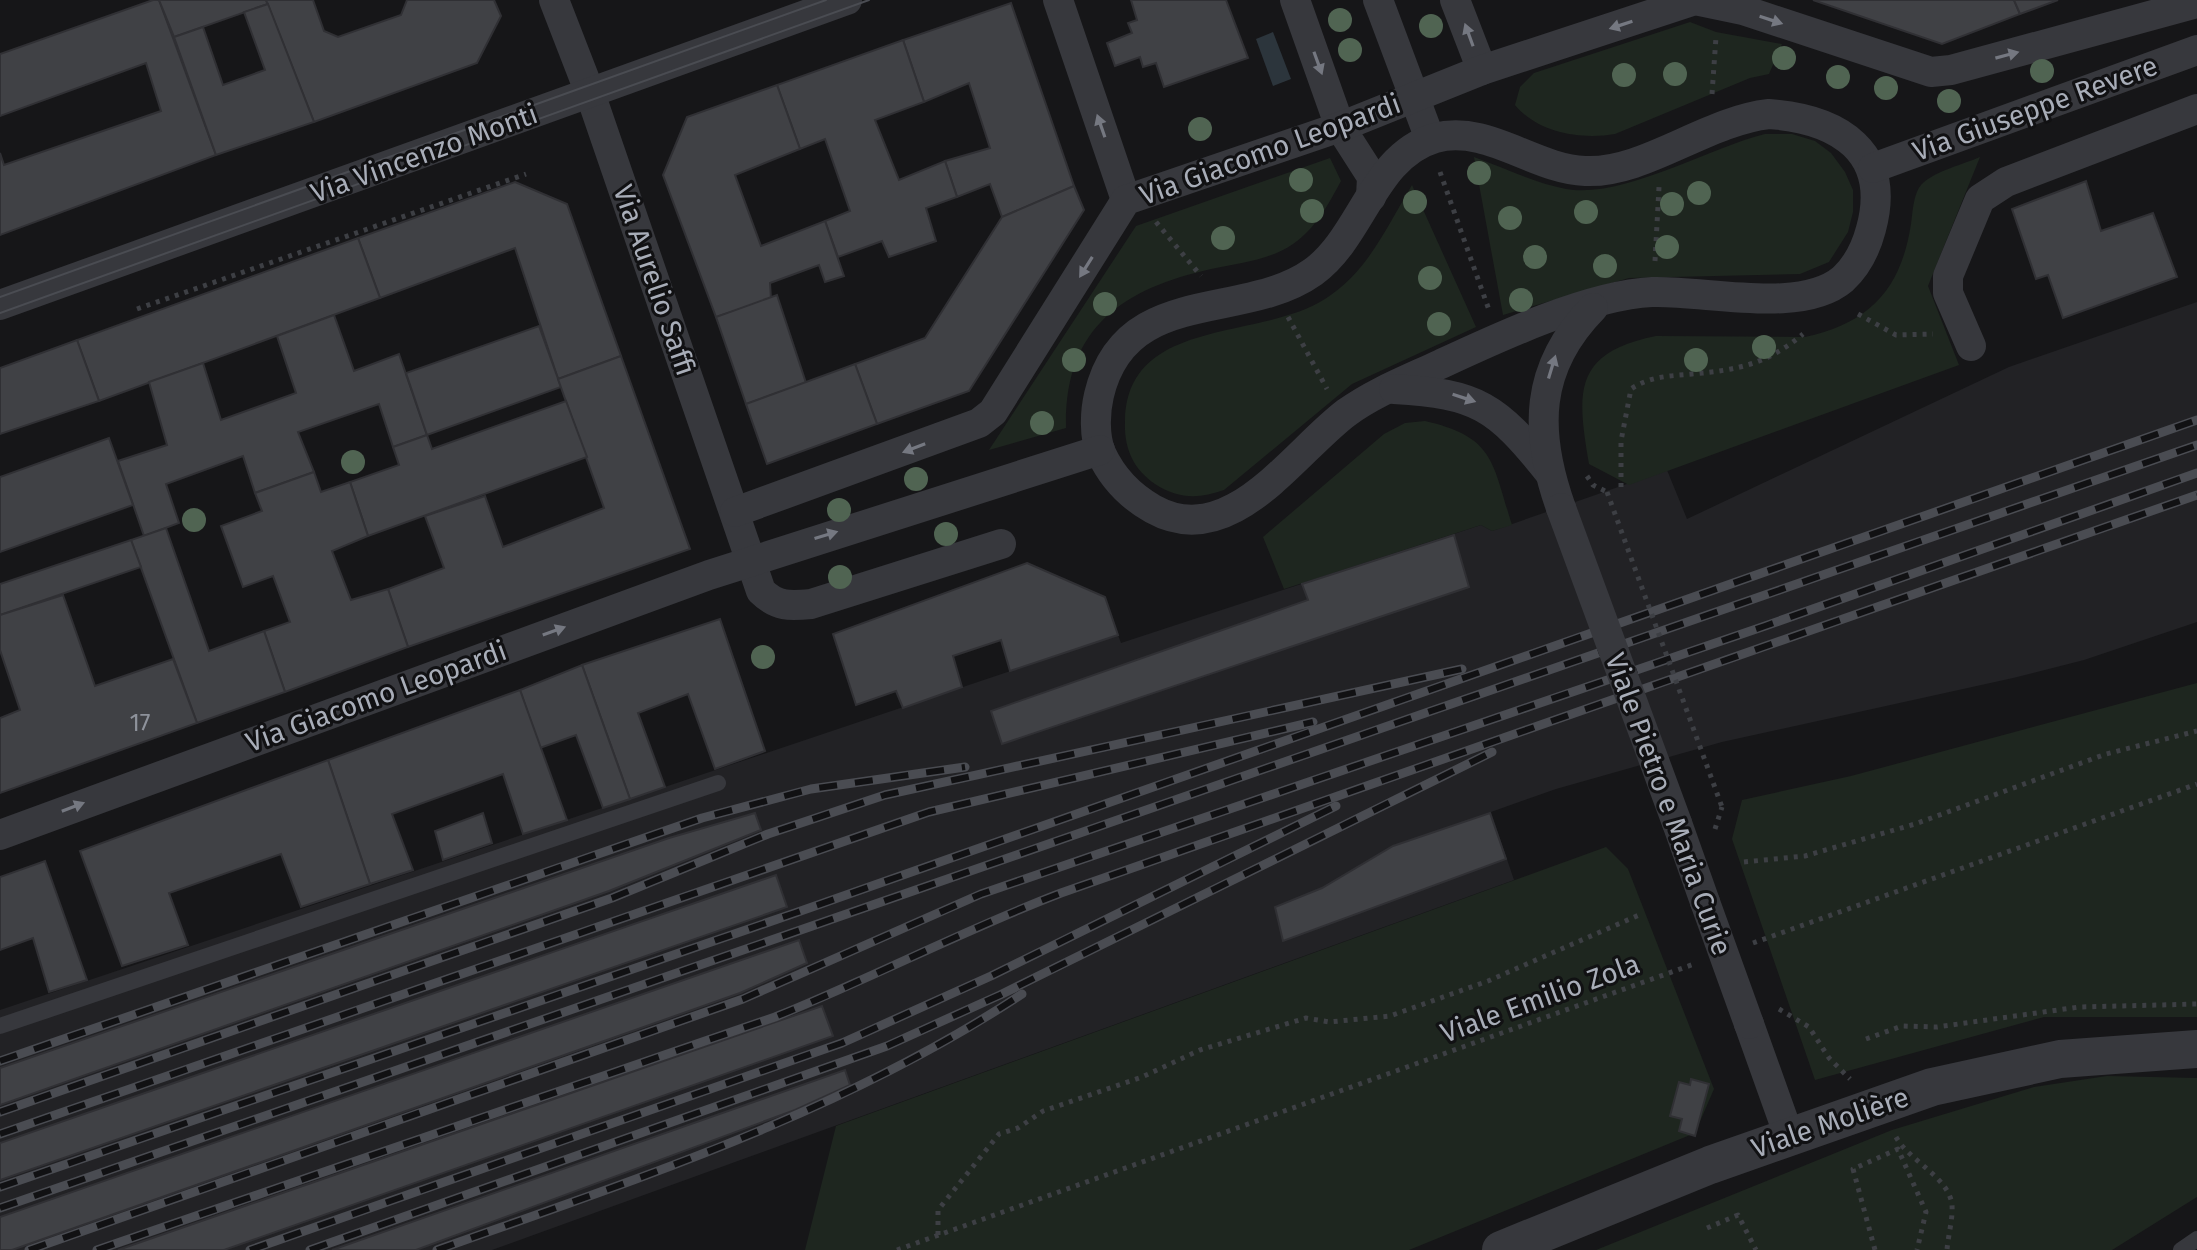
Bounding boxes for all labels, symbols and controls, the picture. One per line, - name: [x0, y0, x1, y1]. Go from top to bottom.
- one-way arrow: [1759, 14, 1783, 26]
- one-way arrow: [1609, 19, 1633, 32]
- one-way arrow: [1462, 23, 1474, 47]
- one-way arrow: [1995, 48, 2019, 61]
- street label: Via Giuseppe Revere: [1908, 49, 2162, 168]
- one-way arrow: [1312, 51, 1325, 75]
- street label: Via Giacomo Leopardi: [1135, 87, 1405, 212]
- street label: Via Vincenzo Monti: [306, 97, 542, 210]
- one-way arrow: [1095, 114, 1107, 138]
- street label: Via Aurelio Saffi: [606, 180, 703, 380]
- one-way arrow: [1079, 256, 1093, 278]
- one-way arrow: [1547, 355, 1559, 379]
- one-way arrow: [1452, 393, 1476, 405]
- one-way arrow: [902, 442, 926, 455]
- one-way arrow: [814, 529, 838, 541]
- one-way arrow: [542, 624, 566, 637]
- street label: Via Giacomo Leopardi: [241, 634, 511, 759]
- street label: Viale Pietro e Maria Curie: [1598, 649, 1739, 960]
- house number: 17: [129, 709, 151, 737]
- one-way arrow: [61, 800, 85, 813]
- street label: Viale Emilio Zola: [1436, 947, 1644, 1050]
- street label: Viale Molière: [1747, 1080, 1913, 1165]

